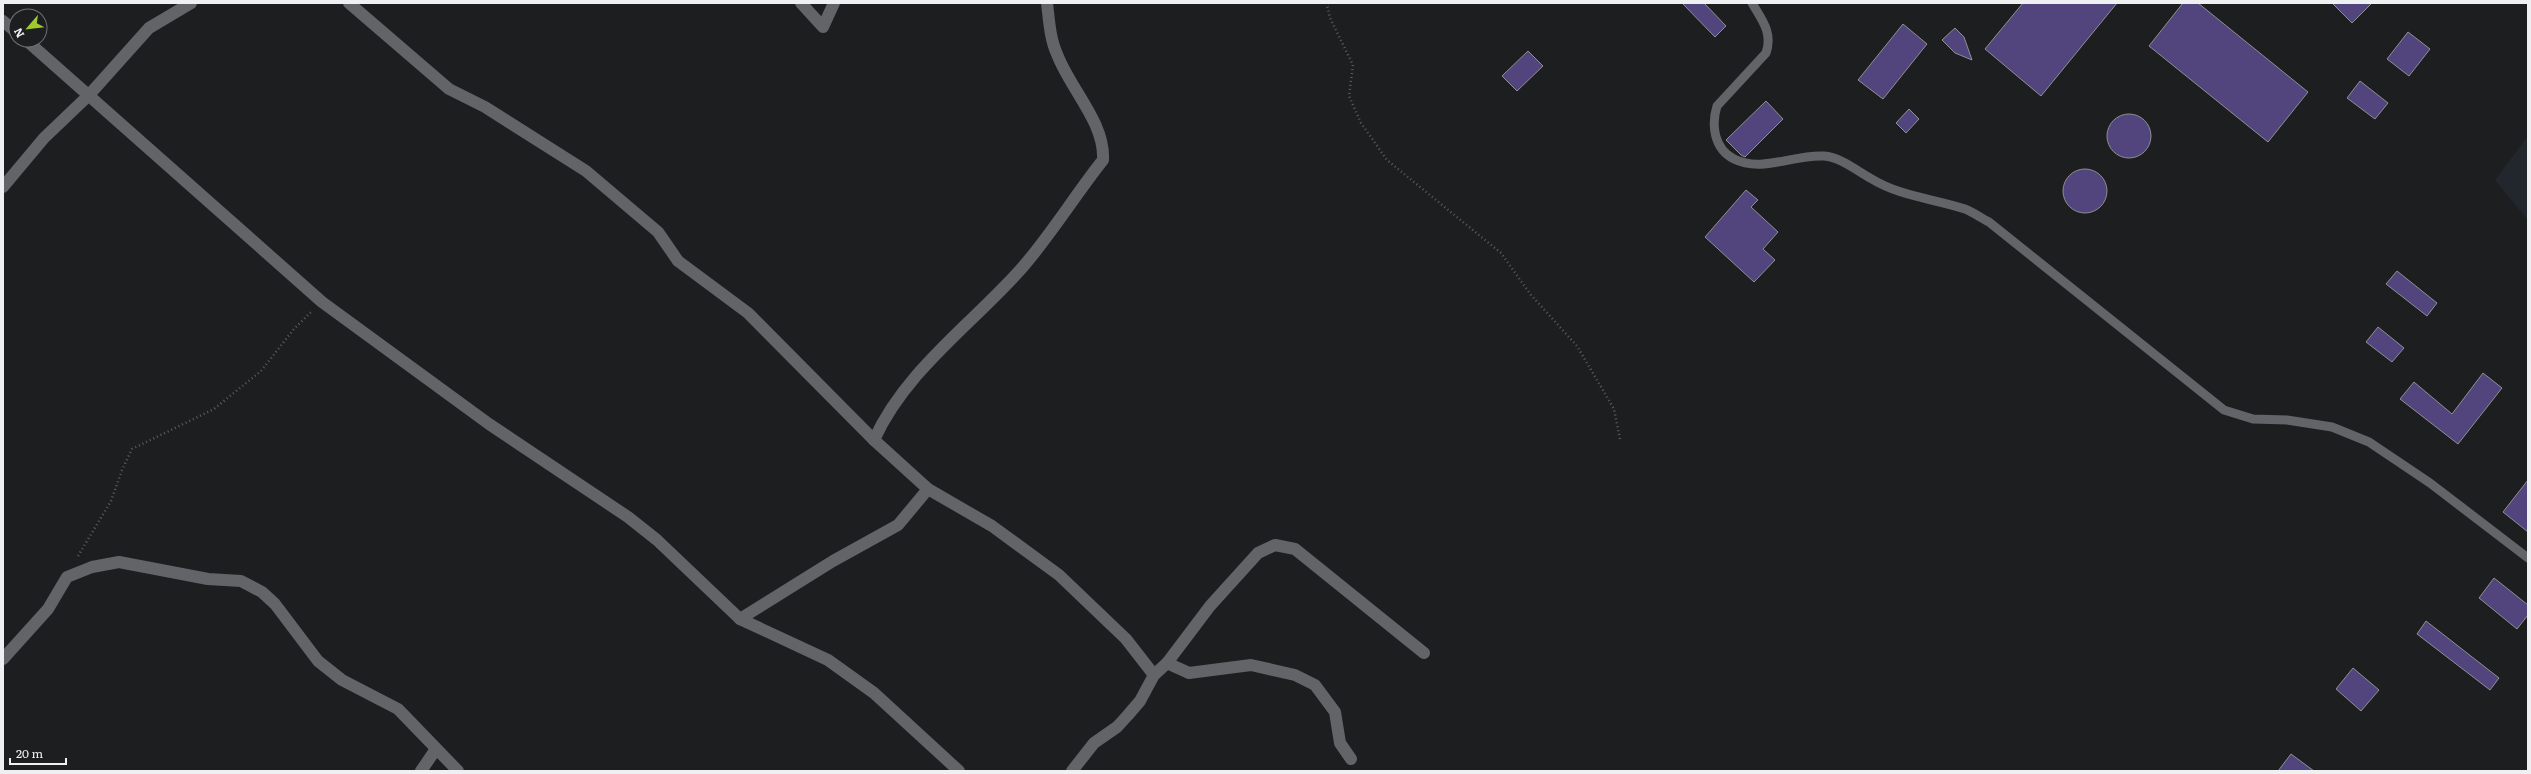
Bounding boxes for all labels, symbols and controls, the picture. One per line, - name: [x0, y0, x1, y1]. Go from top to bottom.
- north arrow: [8, 8, 48, 48]
- text: N: [9, 25, 28, 41]
- scale bar: [10, 740, 66, 766]
- text: 20 m: [16, 744, 43, 762]

